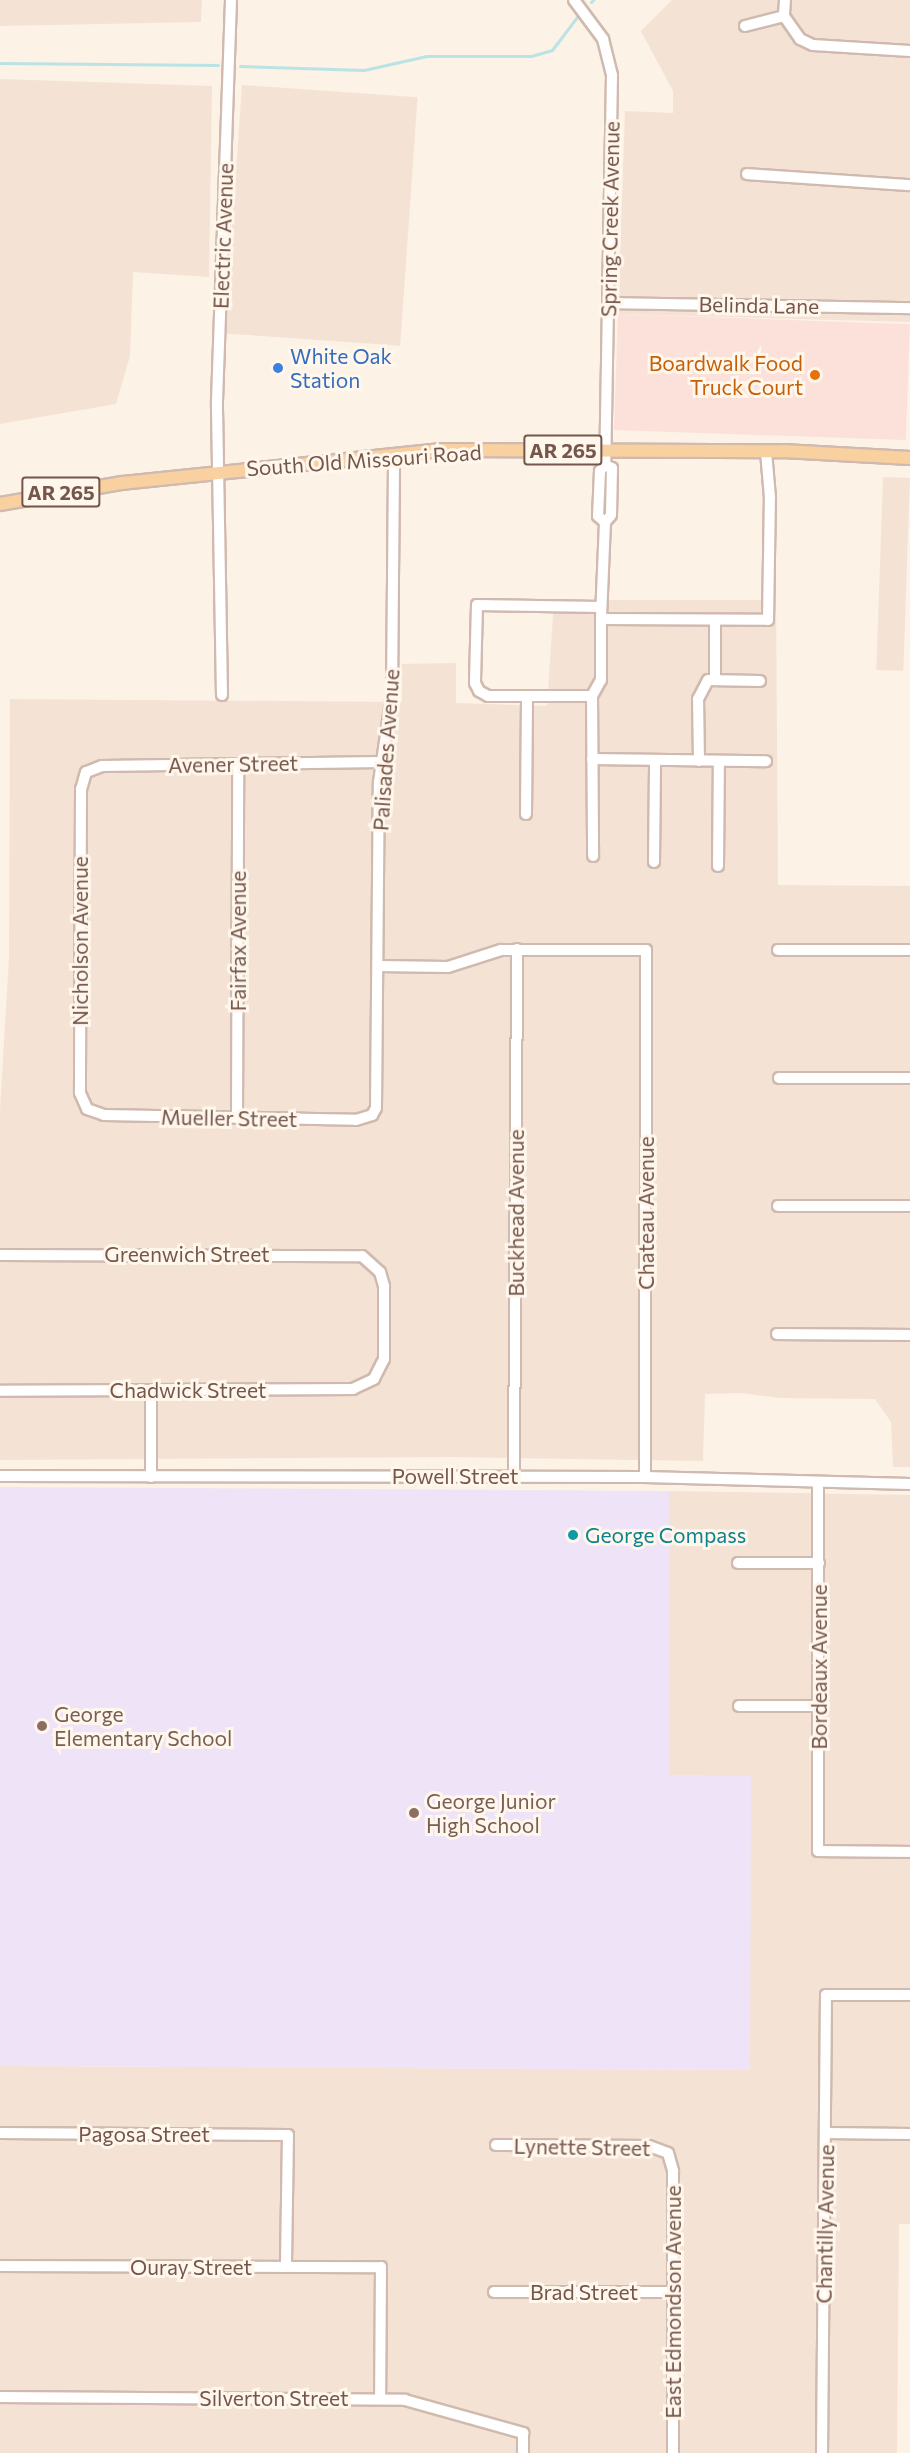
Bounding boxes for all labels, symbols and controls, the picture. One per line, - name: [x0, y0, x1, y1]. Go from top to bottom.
- street label: Spring Creek Avenue: [596, 121, 624, 317]
- street label: Electric Avenue: [208, 163, 238, 309]
- street label: Belinda Lane: [698, 291, 820, 319]
- place label: White Oak Station: [290, 343, 392, 393]
- place label: Boardwalk Food Truck Court: [649, 350, 803, 400]
- marker: White Oak Station: [271, 361, 285, 375]
- marker: Boardwalk Food Truck Court: [808, 368, 822, 382]
- road number: AR 265: [522, 433, 604, 467]
- street label: South Old Missouri Road: [246, 439, 482, 481]
- road number: AR 265: [20, 475, 101, 509]
- street label: Palisades Avenue: [368, 668, 404, 832]
- street label: Avener Street: [168, 750, 298, 778]
- street label: Nicholson Avenue: [67, 856, 93, 1026]
- street label: Fairfax Avenue: [225, 871, 251, 1011]
- street label: Mueller Street: [161, 1104, 297, 1132]
- street label: Buckhead Avenue: [503, 1129, 529, 1297]
- street label: Chateau Avenue: [633, 1136, 659, 1290]
- street label: Greenwich Street: [104, 1241, 270, 1267]
- street label: Chadwick Street: [110, 1377, 266, 1403]
- street label: Powell Street: [392, 1463, 518, 1489]
- place label: George Compass: [585, 1522, 746, 1548]
- marker: George Compass: [566, 1528, 580, 1542]
- street label: Bordeaux Avenue: [806, 1584, 832, 1750]
- place label: George Elementary School: [54, 1701, 232, 1751]
- marker: George Elementary School: [35, 1719, 49, 1733]
- place label: George Junior High School: [426, 1788, 556, 1838]
- marker: George Junior High School: [407, 1806, 421, 1820]
- street label: Pagosa Street: [78, 2121, 210, 2147]
- street label: Lynette Street: [513, 2133, 651, 2161]
- street label: Chantilly Avenue: [811, 2144, 839, 2304]
- street label: East Edmondson Avenue: [660, 2185, 686, 2419]
- street label: Ouray Street: [130, 2254, 252, 2280]
- street label: Brad Street: [530, 2279, 638, 2305]
- street label: Silverton Street: [199, 2385, 349, 2411]

